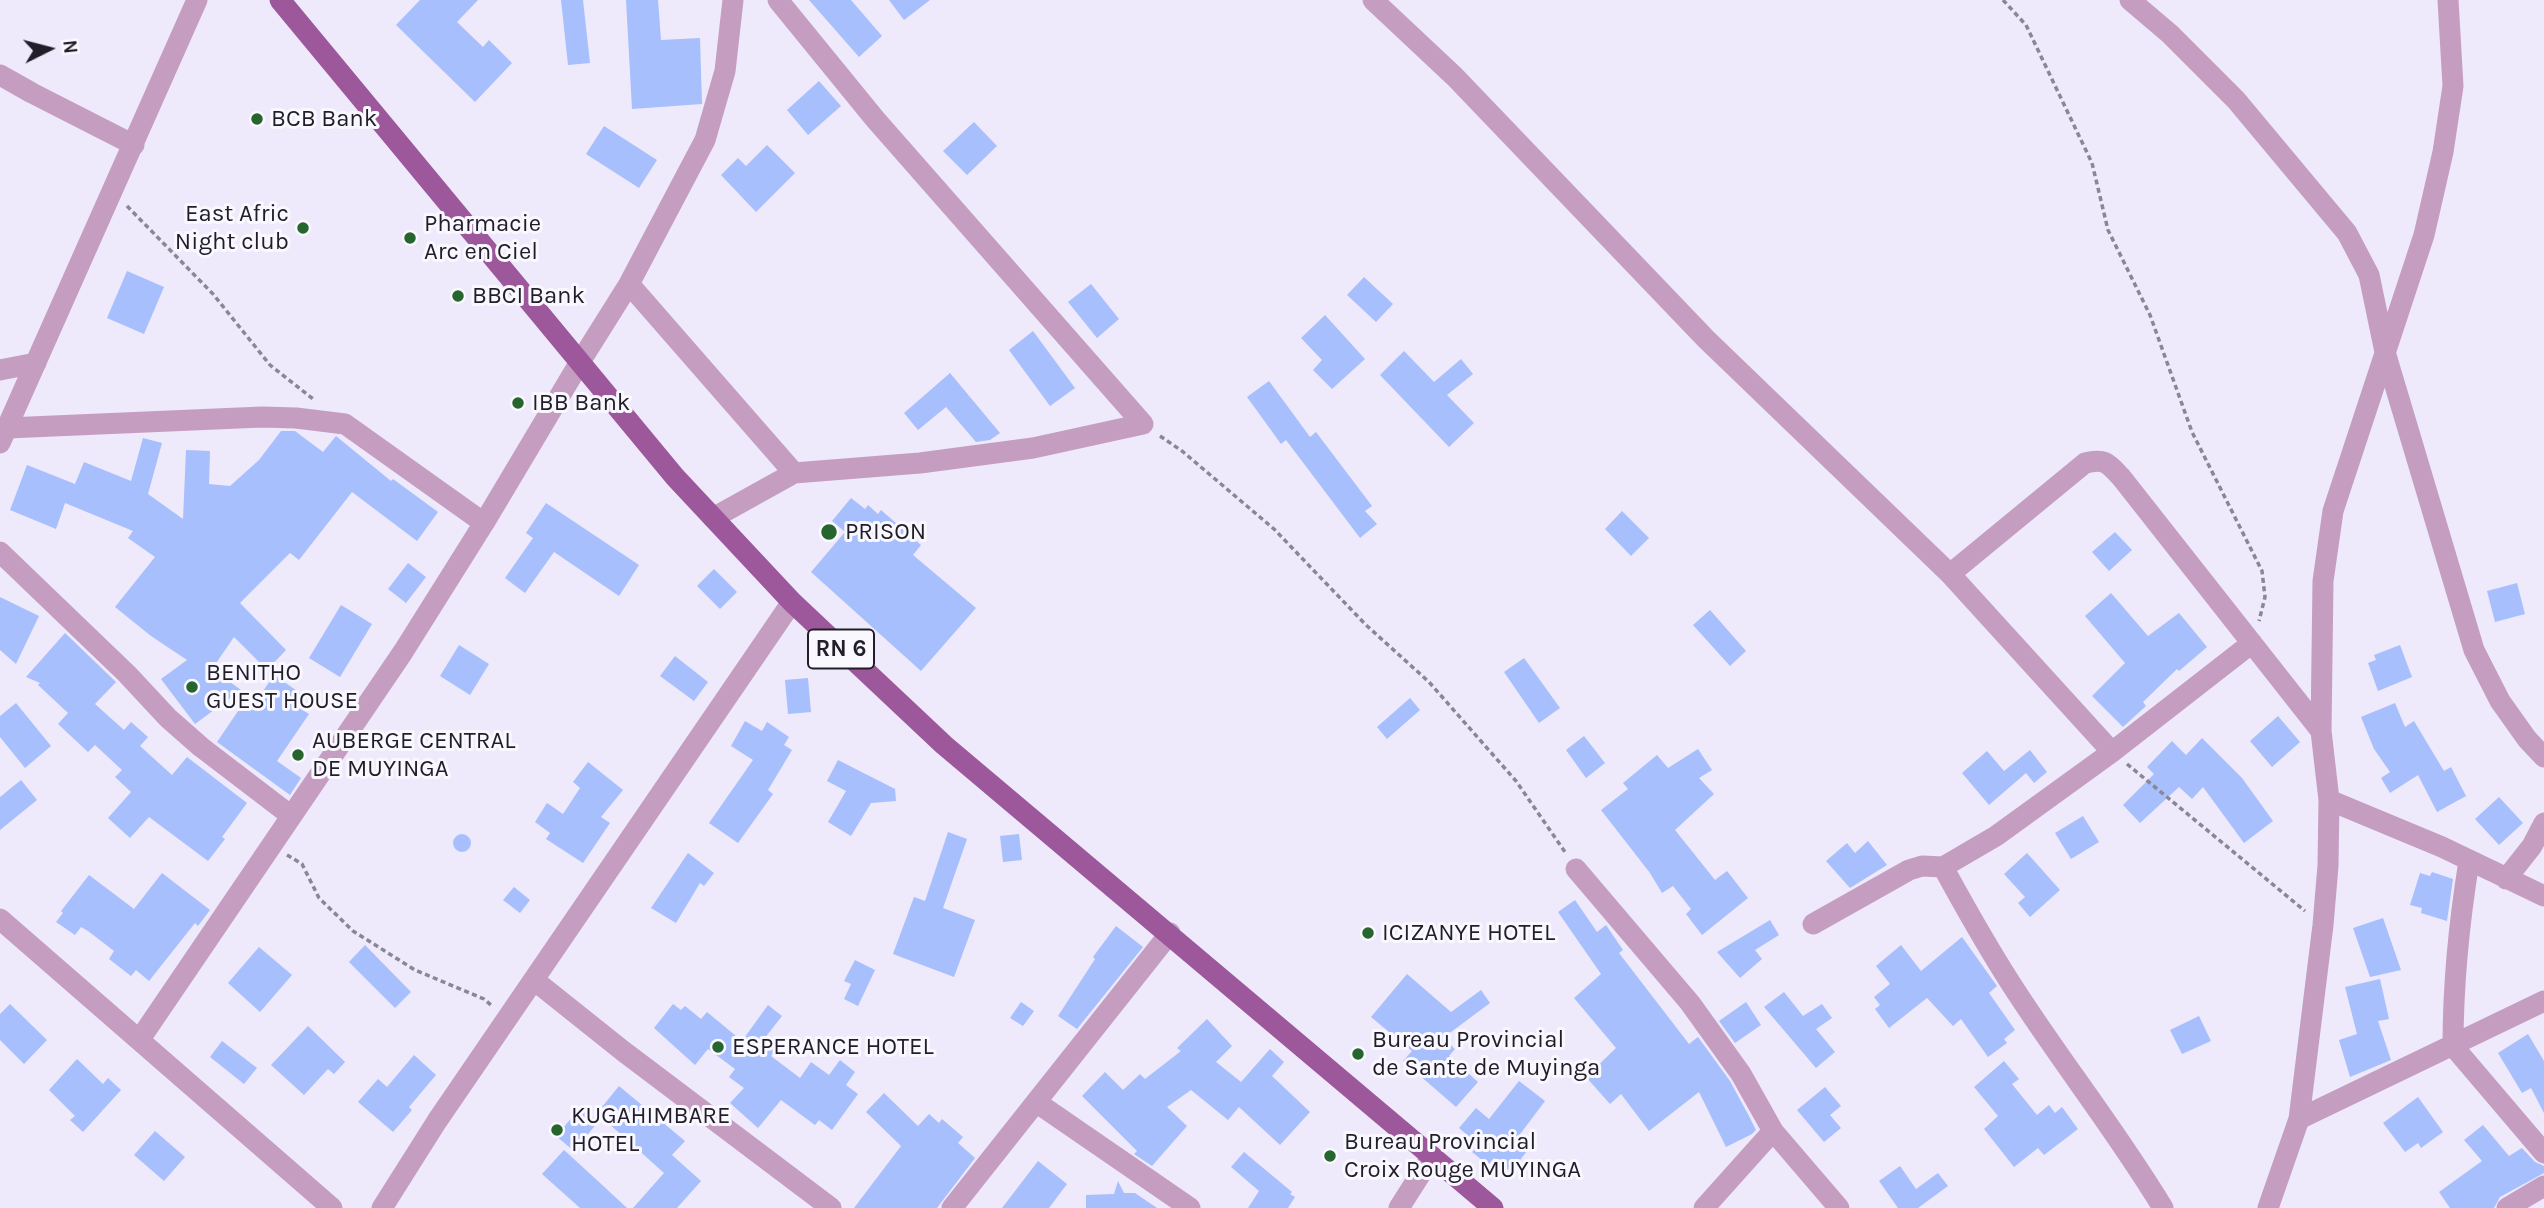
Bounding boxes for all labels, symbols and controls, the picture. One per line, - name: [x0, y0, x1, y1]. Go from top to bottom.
- north arrow: [14, 14, 84, 84]
- text: N: [58, 39, 82, 55]
- place label: BCB Bank: [271, 105, 377, 133]
- marker: BCB Bank: [249, 111, 265, 127]
- place label: East Afric Night club: [175, 200, 289, 256]
- place label: Pharmacie Arc en Ciel: [424, 210, 541, 266]
- marker: East Afric Night club: [295, 220, 311, 236]
- marker: Pharmacie Arc en Ciel: [402, 230, 418, 246]
- place label: BBCI Bank: [472, 282, 585, 310]
- marker: BBCI Bank: [450, 288, 466, 304]
- place label: IBB Bank: [532, 389, 630, 417]
- marker: IBB Bank: [510, 395, 526, 411]
- place label: PRISON: [845, 518, 926, 546]
- marker: PRISON: [819, 522, 839, 542]
- road number: RN 6: [808, 629, 874, 668]
- place label: BENITHO GUEST HOUSE: [206, 659, 358, 715]
- marker: BENITHO GUEST HOUSE: [184, 679, 200, 695]
- place label: AUBERGE CENTRAL DE MUYINGA: [312, 727, 516, 783]
- marker: AUBERGE CENTRAL DE MUYINGA: [290, 747, 306, 763]
- place label: ICIZANYE HOTEL: [1382, 919, 1555, 947]
- marker: ICIZANYE HOTEL: [1360, 925, 1376, 941]
- place label: Bureau Provincial de Sante de Muyinga: [1372, 1026, 1600, 1082]
- place label: ESPERANCE HOTEL: [732, 1033, 934, 1061]
- marker: ESPERANCE HOTEL: [710, 1039, 726, 1055]
- marker: Bureau Provincial de Sante de Muyinga: [1350, 1046, 1366, 1062]
- place label: KUGAHIMBARE HOTEL: [571, 1102, 730, 1158]
- marker: KUGAHIMBARE HOTEL: [549, 1122, 565, 1138]
- place label: Bureau Provincial Croix Rouge MUYINGA: [1344, 1128, 1581, 1184]
- marker: Bureau Provincial Croix Rouge MUYINGA: [1322, 1148, 1338, 1164]

